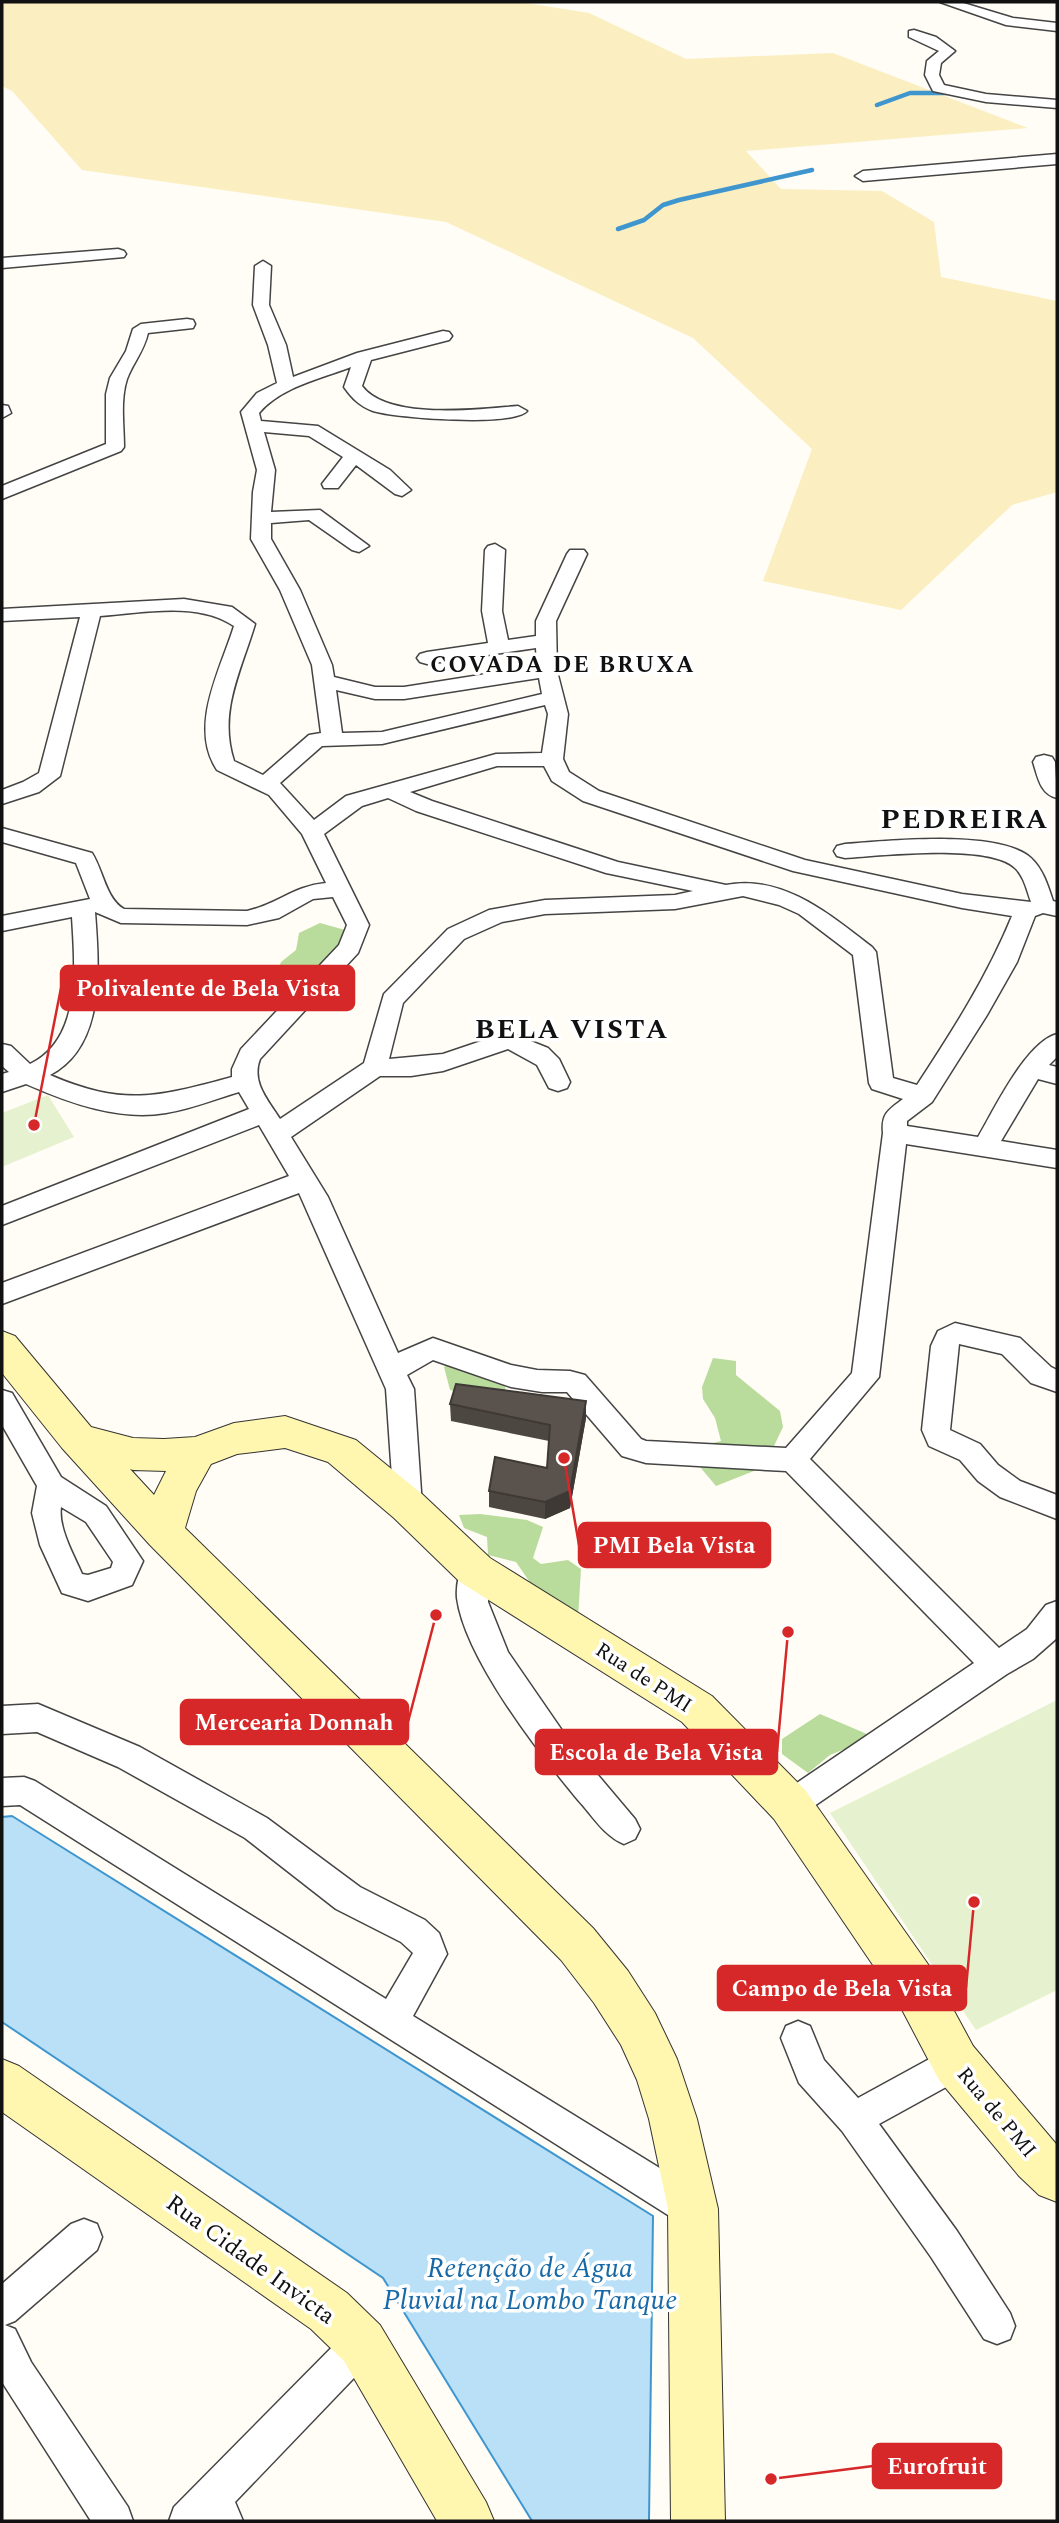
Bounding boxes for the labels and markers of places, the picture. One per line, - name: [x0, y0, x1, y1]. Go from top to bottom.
- callout: Polivalente de Bela Vista: [61, 966, 354, 1010]
- callout: PMI Bela Vista: [579, 1523, 770, 1567]
- callout: Mercearia Donnah: [181, 1700, 408, 1744]
- callout: Escola de Bela Vista: [536, 1730, 777, 1774]
- callout: Campo de Bela Vista: [718, 1966, 966, 2010]
- callout: Eurofruit: [873, 2444, 1001, 2488]

